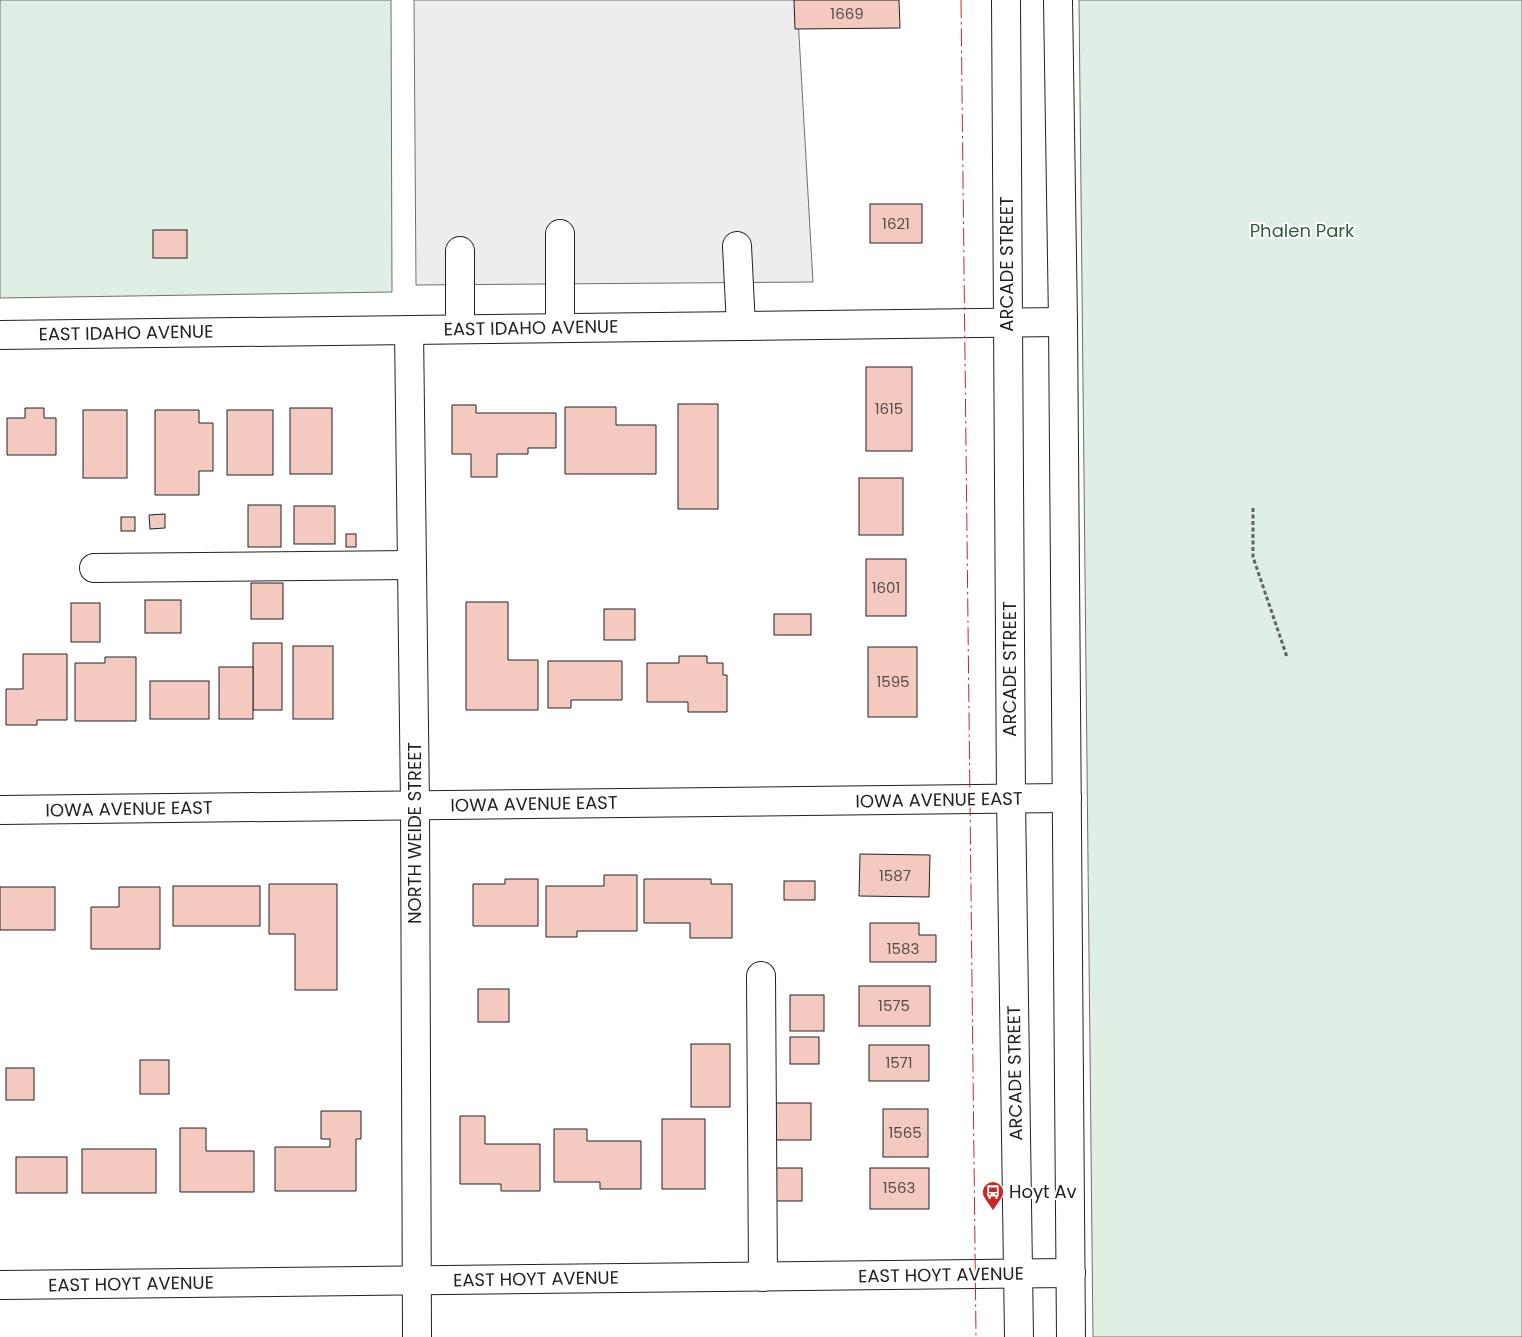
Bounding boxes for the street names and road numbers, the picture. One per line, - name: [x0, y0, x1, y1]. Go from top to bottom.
- street label: ARCADE STREET: [994, 196, 1019, 332]
- street label: EAST IDAHO AVENUE: [443, 313, 619, 342]
- street label: EAST IDAHO AVENUE: [38, 318, 214, 347]
- street label: ARCADE STREET: [997, 601, 1022, 737]
- street label: NORTH WEIDE STREET: [402, 742, 427, 924]
- street label: IOWA AVENUE EAST: [855, 786, 1023, 813]
- street label: IOWA AVENUE EAST: [450, 790, 618, 817]
- street label: IOWA AVENUE EAST: [45, 795, 213, 822]
- street label: ARCADE STREET: [1001, 1005, 1028, 1141]
- street label: EAST HOYT AVENUE: [858, 1261, 1024, 1288]
- street label: EAST HOYT AVENUE: [453, 1265, 619, 1292]
- street label: EAST HOYT AVENUE: [48, 1270, 214, 1297]

